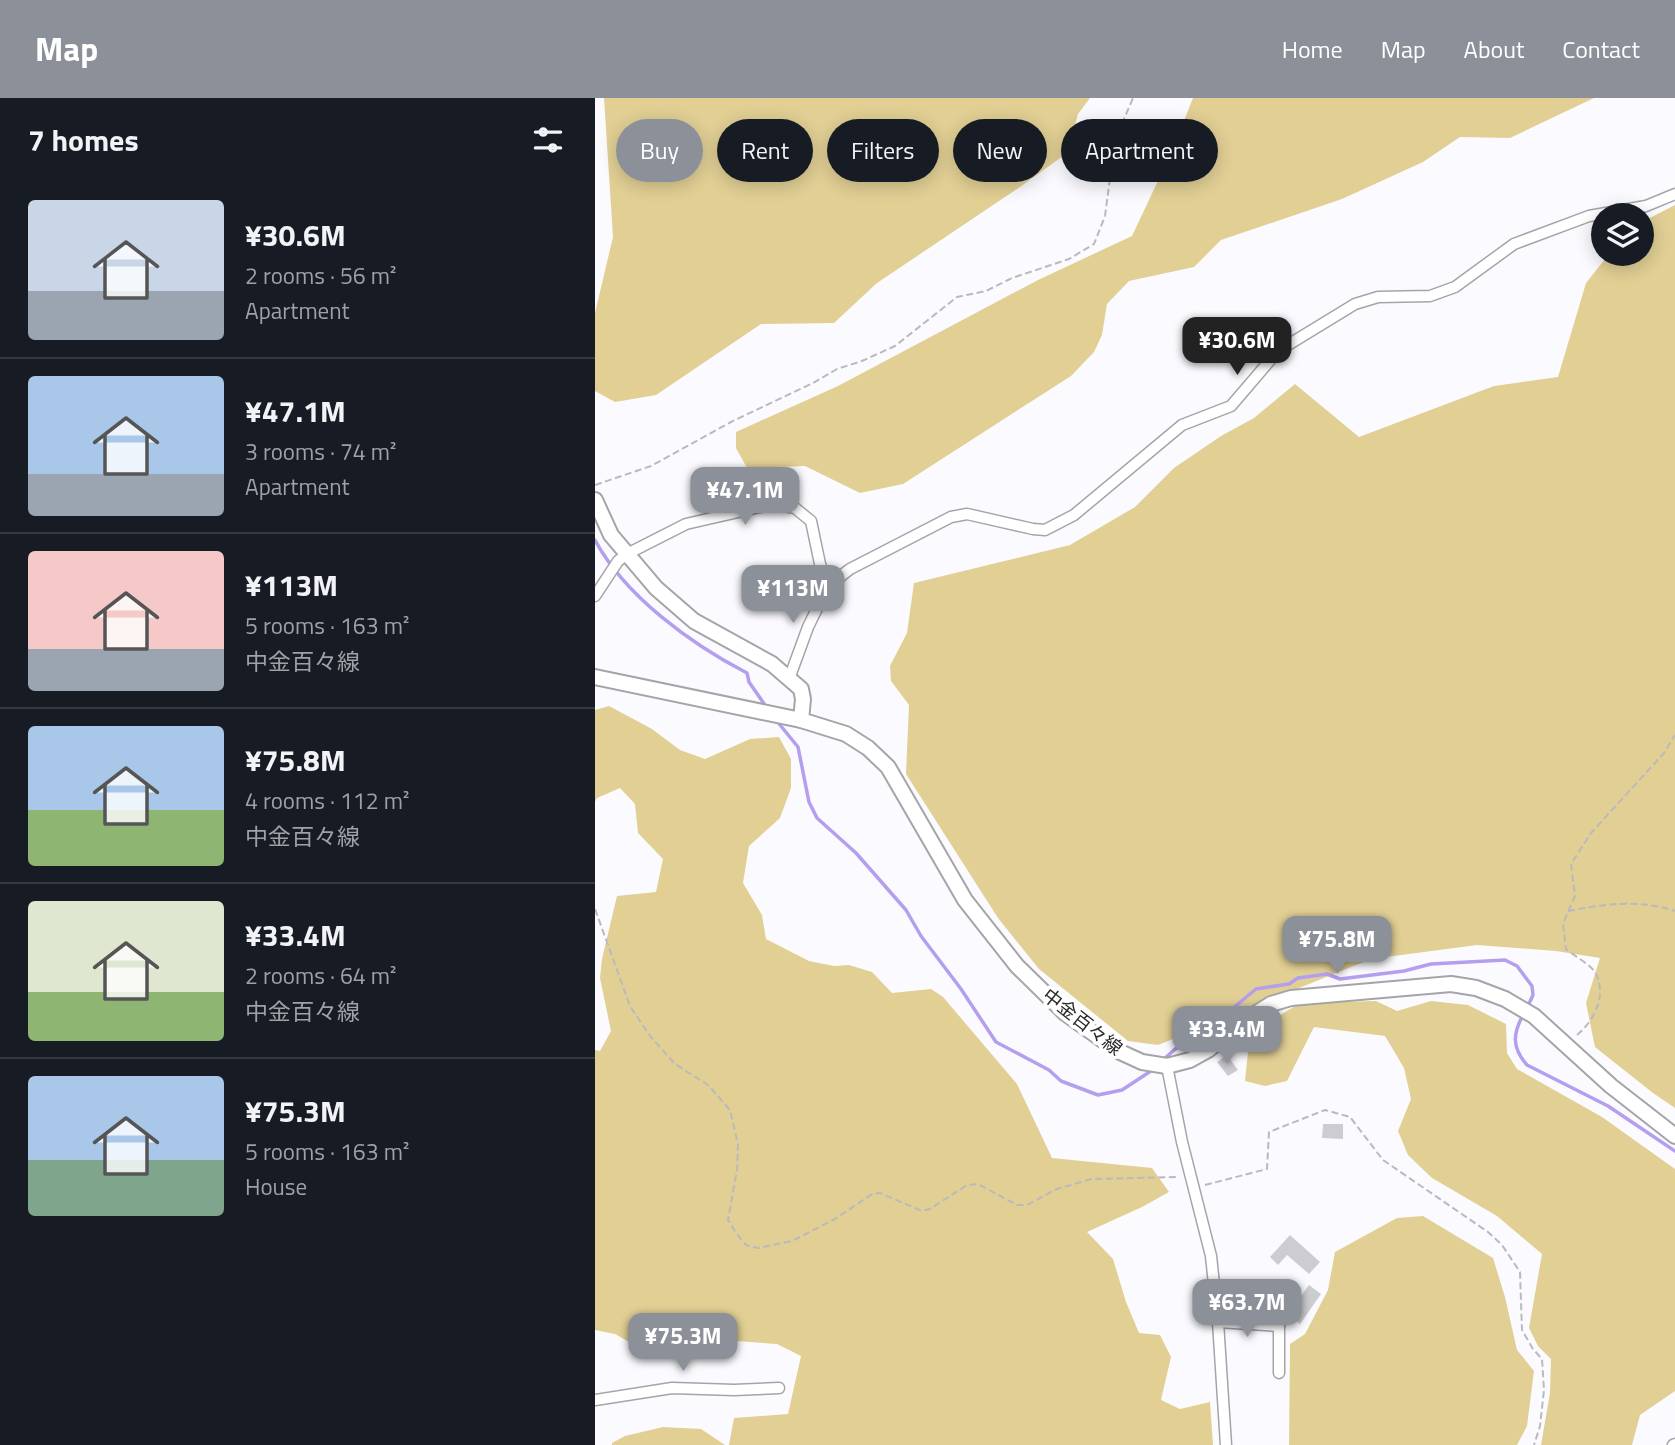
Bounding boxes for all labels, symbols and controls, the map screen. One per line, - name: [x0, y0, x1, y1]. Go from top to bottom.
- text: Map: [35, 24, 98, 74]
- text: Home: [1282, 31, 1343, 67]
- text: Map: [1381, 31, 1426, 67]
- text: About: [1464, 31, 1524, 67]
- text: Contact: [1562, 31, 1640, 67]
- text: 7 homes: [28, 117, 139, 163]
- chip: Buy: [616, 119, 703, 182]
- chip: Rent: [717, 119, 813, 182]
- chip: Filters: [827, 119, 939, 182]
- chip: New: [953, 119, 1047, 182]
- chip: Apartment: [1061, 119, 1218, 182]
- icon: filters: [529, 121, 567, 159]
- map controls: [1591, 203, 1654, 266]
- button: layers: [1591, 203, 1654, 266]
- text: ¥30.6M: [245, 212, 346, 258]
- icon: home: [84, 228, 168, 312]
- text: 2 rooms · 56 m²: [245, 258, 396, 293]
- text: Apartment: [245, 293, 350, 328]
- pin: ¥30.6M: [1180, 317, 1294, 377]
- text: ¥30.6M: [1198, 322, 1276, 357]
- text: ¥47.1M: [245, 388, 346, 434]
- icon: home: [84, 404, 168, 488]
- text: 3 rooms · 74 m²: [245, 434, 396, 469]
- pin: ¥47.1M: [688, 468, 802, 527]
- text: Apartment: [245, 469, 350, 504]
- text: ¥47.1M: [706, 472, 784, 507]
- text: ¥113M: [245, 562, 338, 608]
- pin: ¥113M: [744, 566, 842, 625]
- text: ¥113M: [757, 570, 829, 605]
- icon: home: [84, 579, 168, 663]
- text: 5 rooms · 163 m²: [245, 608, 409, 643]
- text: 中金百々線: [245, 644, 360, 679]
- text: ¥75.8M: [245, 737, 346, 783]
- icon: home: [84, 754, 168, 838]
- text: 4 rooms · 112 m²: [245, 783, 409, 818]
- text: 中金百々線: [245, 819, 360, 854]
- text: ¥33.4M: [245, 912, 346, 958]
- pin: ¥75.8M: [1280, 916, 1394, 976]
- text: ¥75.8M: [1298, 921, 1376, 956]
- icon: home: [84, 929, 168, 1013]
- text: 2 rooms · 64 m²: [245, 958, 396, 993]
- street label: 中金百々線: [1037, 980, 1129, 1062]
- text: 中金百々線: [245, 994, 360, 1029]
- pin: ¥33.4M: [1170, 1006, 1284, 1066]
- text: ¥33.4M: [1188, 1011, 1266, 1046]
- text: ¥75.3M: [245, 1088, 346, 1134]
- icon: home: [84, 1104, 168, 1188]
- text: 5 rooms · 163 m²: [245, 1134, 409, 1169]
- text: House: [245, 1169, 307, 1204]
- pin: ¥63.7M: [1190, 1280, 1304, 1339]
- text: ¥63.7M: [1208, 1284, 1286, 1319]
- pin: ¥75.3M: [626, 1314, 740, 1373]
- text: ¥75.3M: [644, 1318, 722, 1353]

